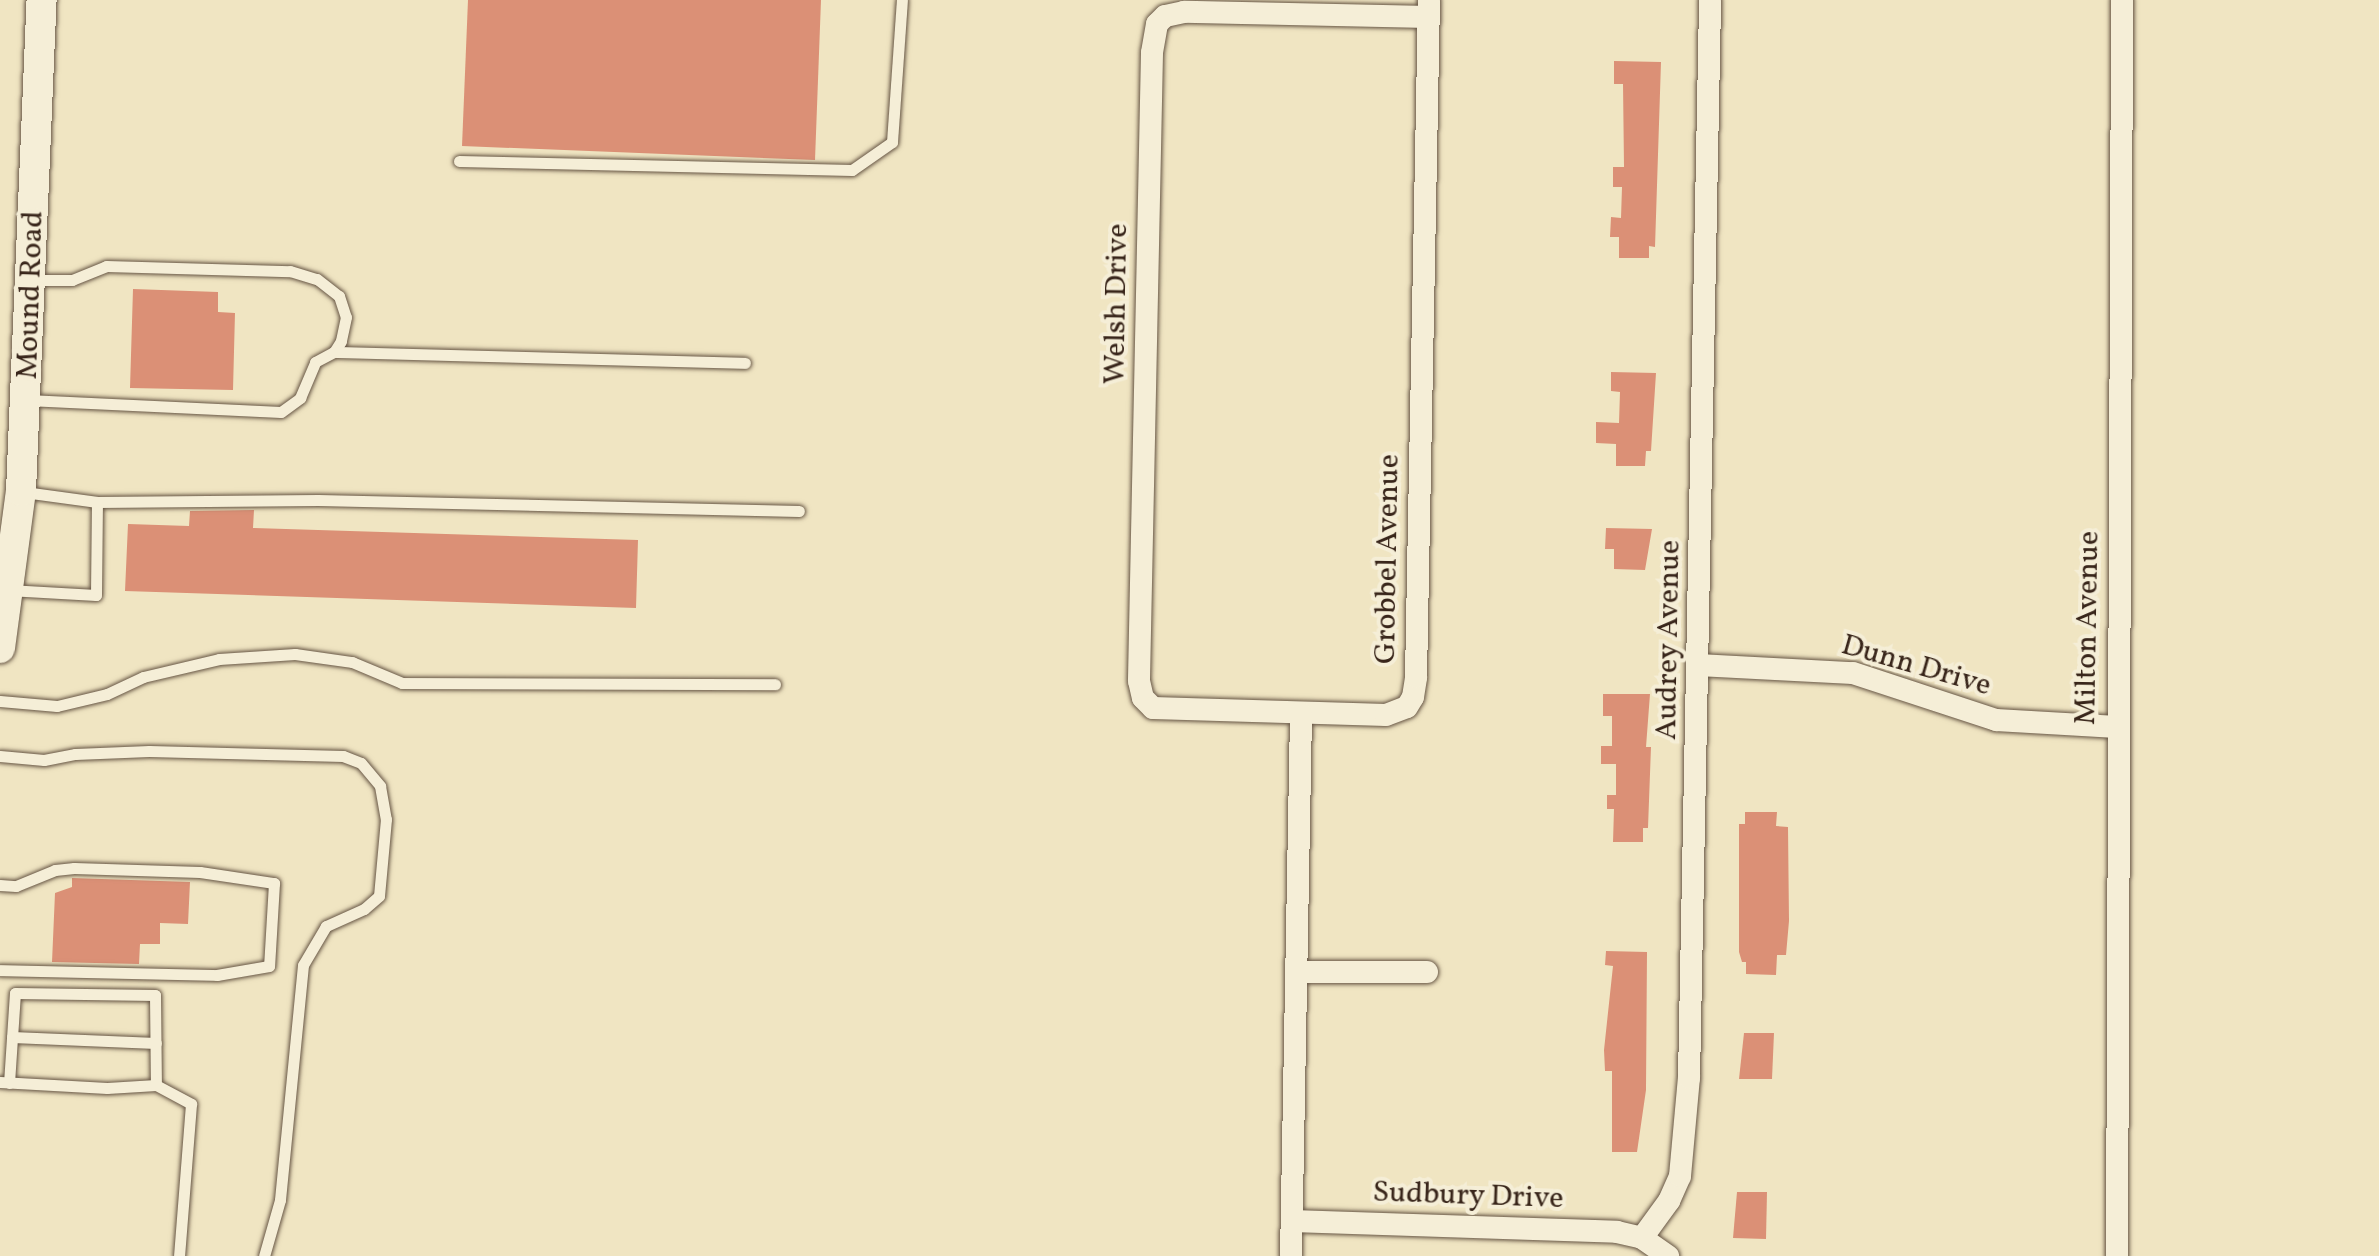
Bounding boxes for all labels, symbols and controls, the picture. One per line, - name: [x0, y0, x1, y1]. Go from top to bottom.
- street label: Mound Road: [10, 210, 52, 380]
- street label: Welsh Drive: [1098, 223, 1136, 385]
- street label: Grobbel Avenue: [1368, 454, 1408, 664]
- street label: Milton Avenue: [2068, 531, 2108, 725]
- street label: Audrey Avenue: [1649, 539, 1689, 741]
- street label: Dunn Drive: [1837, 627, 1995, 705]
- street label: Sudbury Drive: [1372, 1175, 1564, 1217]

